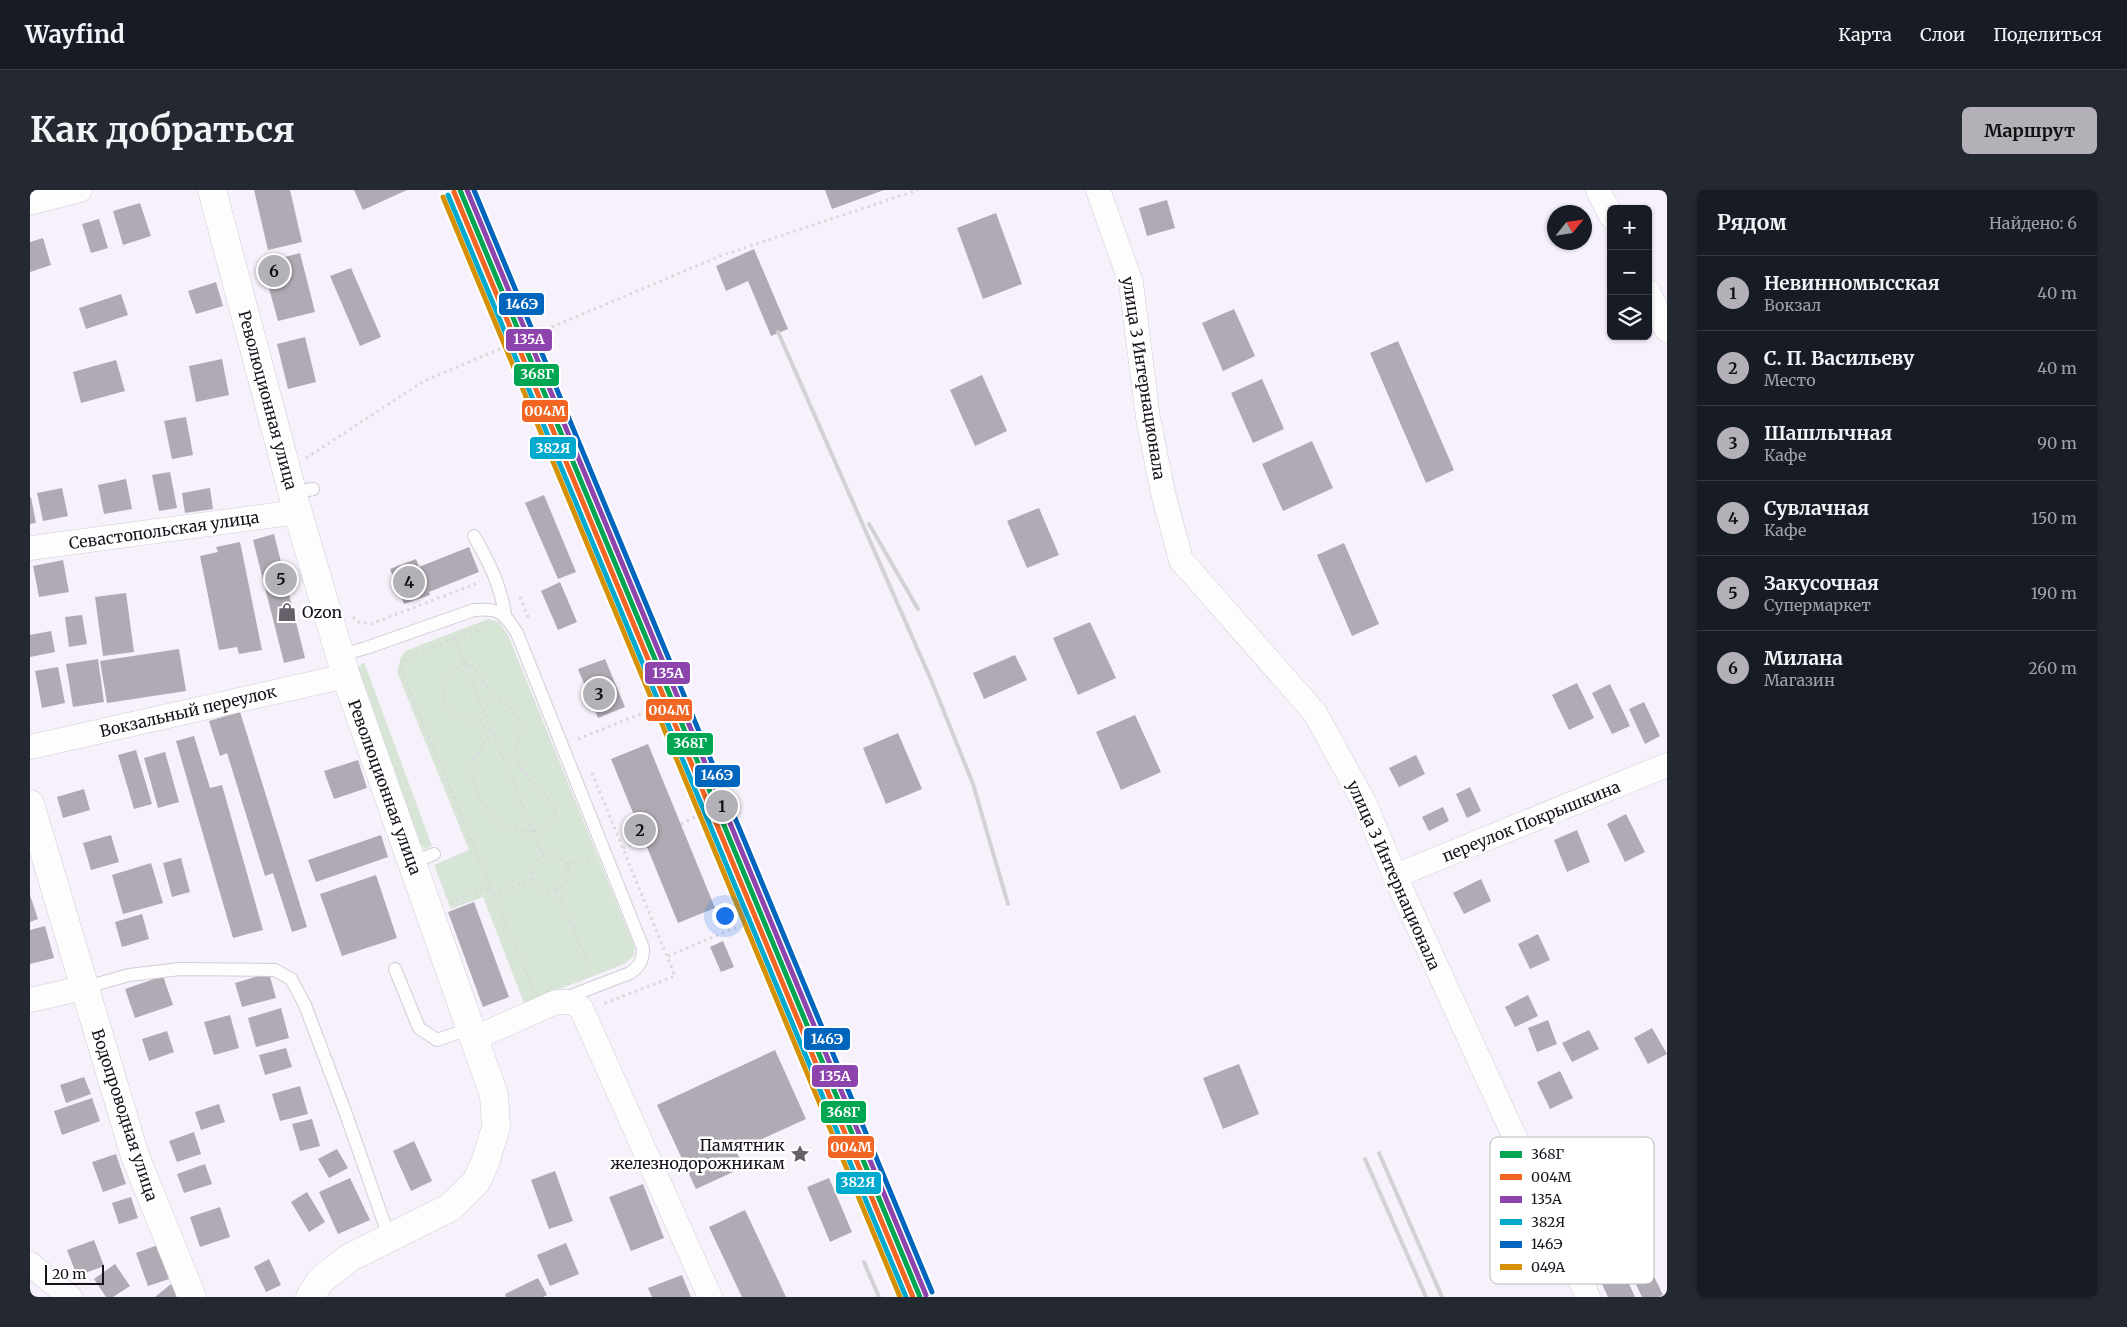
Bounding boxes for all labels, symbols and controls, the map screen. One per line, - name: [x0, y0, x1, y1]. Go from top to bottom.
- text: Wayfind: [25, 19, 125, 50]
- text: Карта: [1838, 23, 1892, 46]
- text: Слои: [1920, 23, 1965, 46]
- text: Поделиться: [1993, 23, 2102, 46]
- button: Маршрут: [1962, 107, 2097, 154]
- text: Как добраться: [30, 108, 295, 152]
- north arrow: [1547, 205, 1592, 250]
- map controls: [1607, 205, 1652, 340]
- button: +: [1607, 205, 1652, 250]
- text: Рядом: [1717, 209, 1787, 236]
- text: Найдено: 6: [1989, 213, 2077, 233]
- button: −: [1607, 250, 1652, 295]
- pin: 6: [258, 252, 290, 290]
- text: Невинномысская: [1764, 271, 1940, 295]
- street label: улица 3 Интернационала: [1118, 275, 1170, 481]
- text: 1: [1729, 283, 1737, 303]
- text: 40 m: [2037, 283, 2077, 303]
- line badge: 146Э: [498, 292, 545, 316]
- text: 146Э: [506, 295, 538, 313]
- button: layers: [1607, 295, 1652, 340]
- text: Вокзал: [1764, 295, 1821, 315]
- street label: Революционная улица: [234, 308, 302, 492]
- line badge: 135А: [505, 328, 553, 352]
- text: 135А: [513, 330, 546, 348]
- text: С. П. Васильеву: [1764, 346, 1914, 370]
- text: 2: [1728, 358, 1738, 378]
- text: 40 m: [2037, 358, 2077, 378]
- line badge: 368Г: [513, 363, 560, 387]
- text: 368Г: [520, 365, 554, 383]
- text: Место: [1764, 370, 1815, 390]
- line badge: 004М: [521, 399, 569, 423]
- text: 004М: [524, 402, 566, 420]
- text: Шашлычная: [1764, 421, 1892, 445]
- text: 3: [1728, 433, 1738, 453]
- text: 90 m: [2037, 433, 2077, 453]
- line badge: 382Я: [529, 436, 577, 460]
- text: 382Я: [536, 439, 570, 457]
- text: Кафе: [1764, 445, 1806, 465]
- text: Сувлачная: [1764, 496, 1869, 520]
- street label: Севастопольская улица: [68, 507, 261, 553]
- text: 4: [1728, 508, 1738, 528]
- text: 150 m: [2031, 508, 2077, 528]
- text: Кафе: [1764, 520, 1806, 540]
- pin: 5: [265, 560, 297, 598]
- pin: 4: [393, 563, 425, 601]
- text: Закусочная: [1764, 571, 1879, 595]
- text: 5: [1728, 583, 1738, 603]
- text: 190 m: [2031, 583, 2077, 603]
- text: Супермаркет: [1764, 595, 1871, 615]
- shop icon: Ozon: [276, 601, 298, 623]
- place label: Ozon: [302, 602, 342, 622]
- text: Милана: [1764, 646, 1843, 670]
- text: 6: [1728, 658, 1738, 678]
- text: 260 m: [2028, 658, 2077, 678]
- line badge: 135А: [644, 661, 691, 685]
- text: 135А: [652, 664, 685, 682]
- text: Магазин: [1764, 670, 1835, 690]
- pin: 3: [583, 675, 615, 713]
- street label: Вокзальный переулок: [98, 681, 278, 741]
- street label: Революционная улица: [344, 697, 426, 878]
- line badge: 004М: [645, 698, 693, 722]
- text: 004М: [648, 701, 690, 719]
- line badge: 368Г: [666, 732, 714, 756]
- text: 368Г: [673, 734, 707, 752]
- line badge: 146Э: [694, 764, 741, 788]
- text: 146Э: [701, 766, 733, 784]
- street label: переулок Покрышкина: [1439, 776, 1623, 866]
- street label: улица 3 Интернационала: [1343, 777, 1445, 973]
- pin: 1: [706, 787, 738, 825]
- pin: 2: [624, 811, 656, 849]
- your location: [712, 903, 738, 929]
- street label: Водопроводная улица: [88, 1026, 162, 1204]
- line badge: 146Э: [803, 1027, 851, 1051]
- text: 146Э: [811, 1030, 843, 1048]
- line badge: 135А: [811, 1064, 859, 1088]
- text: 135А: [819, 1067, 852, 1085]
- line badge: 368Г: [820, 1100, 867, 1124]
- text: 368Г: [826, 1103, 860, 1121]
- place label: Памятник железнодорожникам: [610, 1135, 785, 1173]
- line badge: 004М: [827, 1135, 875, 1159]
- legend: [1490, 1137, 1654, 1284]
- text: 004М: [830, 1138, 872, 1156]
- place icon: Памятник железнодорожникам: [789, 1143, 811, 1165]
- text: 368Г: [1531, 1145, 1564, 1163]
- text: 004М: [1531, 1168, 1571, 1186]
- line badge: 382Я: [835, 1171, 882, 1195]
- text: 382Я: [841, 1173, 875, 1191]
- text: 135А: [1531, 1190, 1562, 1208]
- text: 382Я: [1531, 1213, 1565, 1231]
- text: 146Э: [1531, 1235, 1563, 1253]
- text: 049А: [1531, 1258, 1565, 1276]
- scale bar: [45, 1262, 104, 1285]
- text: 20 m: [52, 1265, 86, 1283]

